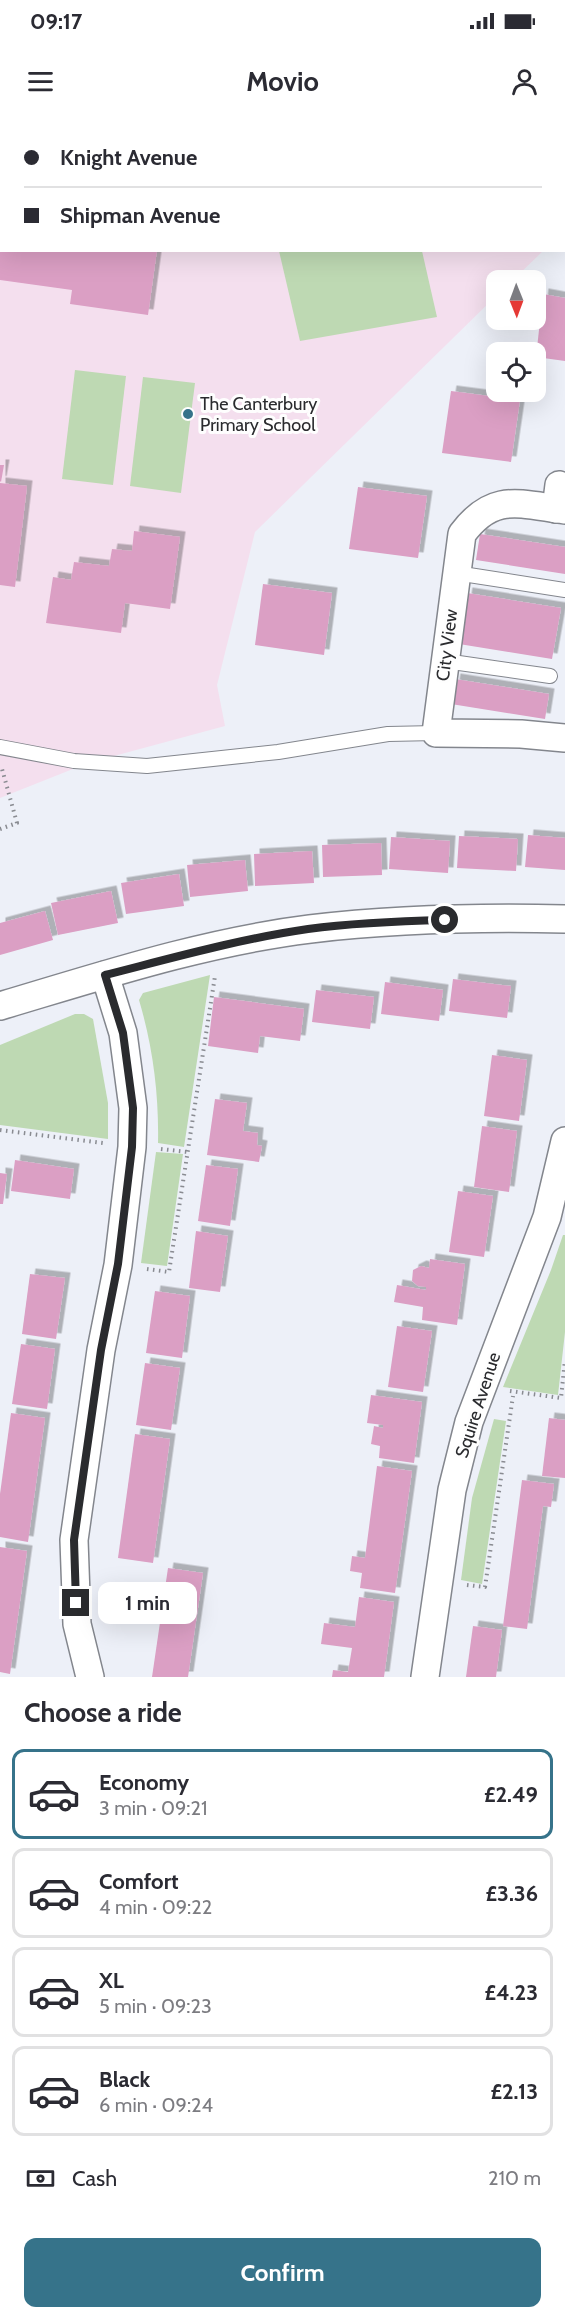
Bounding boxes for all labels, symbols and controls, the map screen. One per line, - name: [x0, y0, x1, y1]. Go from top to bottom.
- text: 09:17: [30, 8, 82, 35]
- icon: menu: [24, 65, 57, 98]
- text: Movio: [246, 65, 319, 98]
- icon: person: [508, 65, 541, 98]
- text: Knight Avenue: [60, 144, 197, 171]
- text: Shipman Avenue: [60, 202, 220, 229]
- north arrow: [486, 270, 546, 330]
- map controls: [486, 270, 546, 402]
- button: locate: [486, 342, 546, 402]
- place label: The Canterbury Primary School: [200, 393, 317, 436]
- marker: The Canterbury Primary School: [181, 407, 195, 421]
- street label: City View: [432, 608, 462, 682]
- route start: [431, 906, 458, 933]
- street label: Squire Avenue: [451, 1349, 505, 1461]
- callout: 1 min: [97, 1582, 196, 1624]
- route end: [62, 1589, 89, 1616]
- text: 1 min: [125, 1591, 170, 1615]
- text: Choose a ride: [24, 1696, 182, 1729]
- icon: car: [27, 1767, 81, 1821]
- text: Economy: [99, 1769, 189, 1796]
- text: £2.49: [484, 1781, 538, 1808]
- text: 3 min · 09:21: [99, 1796, 208, 1820]
- icon: car: [27, 1866, 81, 1920]
- text: Comfort: [99, 1868, 178, 1895]
- text: £3.36: [486, 1880, 538, 1907]
- text: 4 min · 09:22: [99, 1895, 212, 1919]
- icon: car: [27, 1965, 81, 2019]
- text: XL: [99, 1967, 124, 1994]
- text: £4.23: [485, 1979, 538, 2006]
- text: 5 min · 09:23: [99, 1994, 212, 2018]
- icon: car: [27, 2064, 81, 2118]
- text: Black: [99, 2066, 150, 2093]
- text: £2.13: [490, 2078, 538, 2105]
- text: 6 min · 09:24: [99, 2093, 213, 2117]
- icon: cash: [24, 2162, 57, 2195]
- text: Cash: [72, 2165, 117, 2192]
- text: 210 m: [488, 2166, 541, 2190]
- button: Confirm: [24, 2238, 541, 2307]

